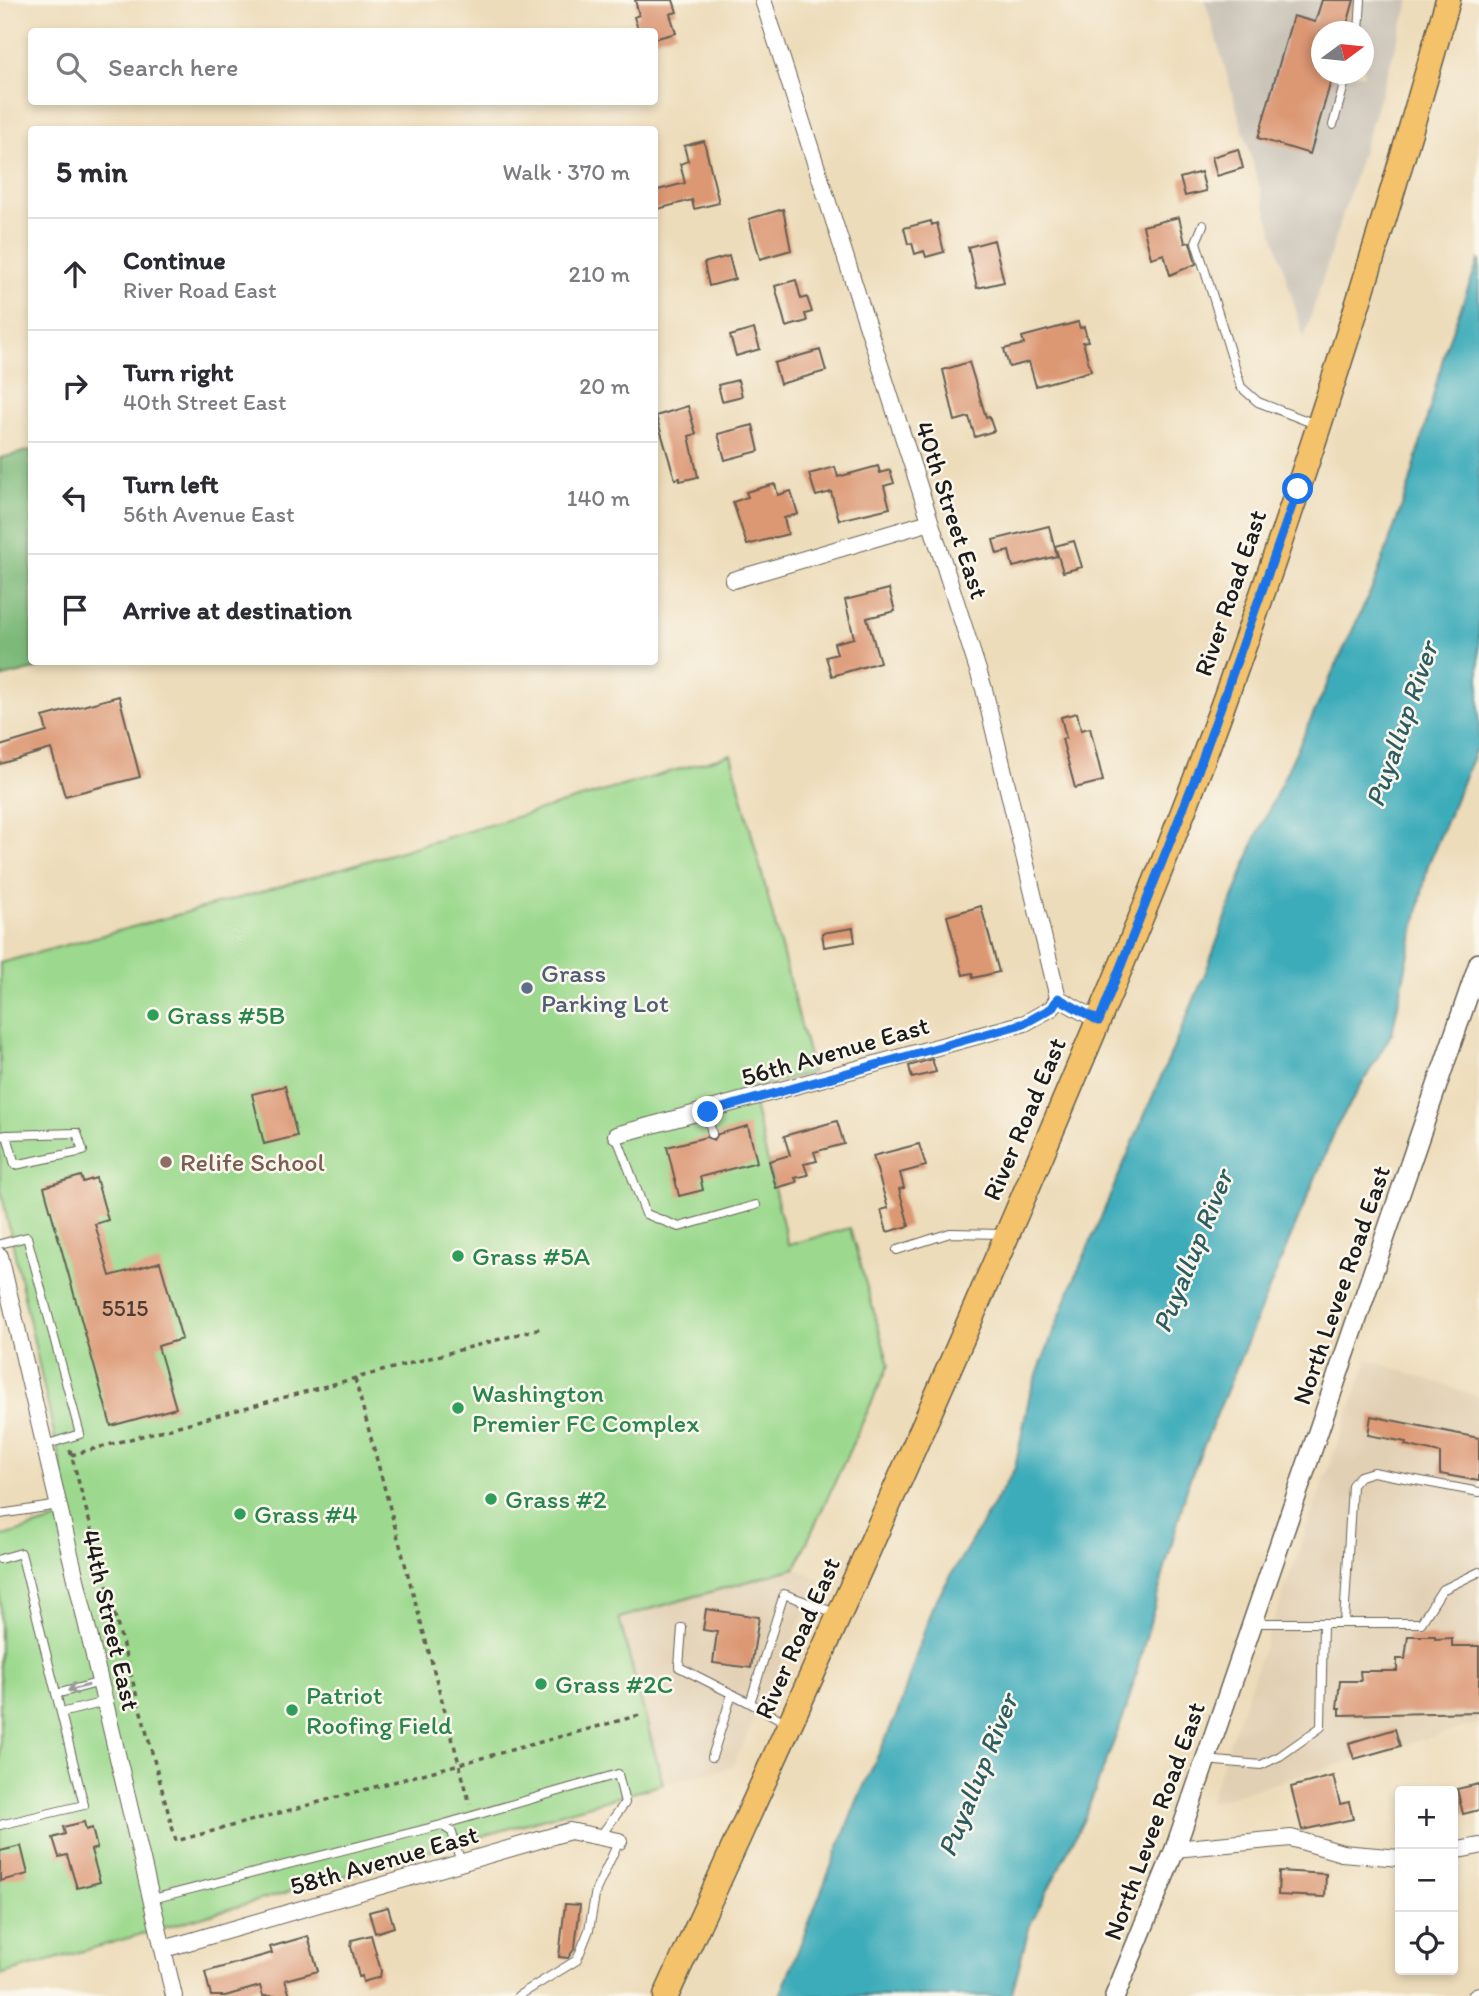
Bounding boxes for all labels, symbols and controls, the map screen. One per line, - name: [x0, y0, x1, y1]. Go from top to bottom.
- north arrow: [1311, 21, 1374, 84]
- search box: [28, 28, 658, 105]
- icon: search: [52, 48, 90, 86]
- text: Search here: [108, 51, 238, 83]
- text: 5 min: [56, 153, 127, 190]
- text: Walk · 370 m: [502, 158, 630, 186]
- text: Continue: [123, 244, 226, 276]
- icon: ahead: [56, 255, 94, 293]
- text: 210 m: [569, 260, 630, 288]
- text: River Road East: [123, 276, 277, 304]
- text: Turn right: [123, 356, 234, 388]
- icon: right: [56, 367, 94, 405]
- text: 20 m: [579, 372, 630, 400]
- text: 40th Street East: [123, 388, 287, 416]
- street label: 40th Street East: [908, 417, 996, 603]
- text: Turn left: [123, 468, 219, 500]
- route start: [1282, 473, 1313, 504]
- icon: left: [56, 479, 94, 517]
- text: 140 m: [567, 484, 630, 512]
- text: 56th Avenue East: [123, 500, 295, 528]
- street label: River Road East: [1187, 505, 1273, 680]
- icon: arrive: [56, 591, 94, 629]
- text: Arrive at destination: [123, 594, 352, 626]
- water label: Puyallup River: [1357, 634, 1446, 811]
- place label: Grass Parking Lot: [541, 957, 669, 1019]
- marker: Grass Parking Lot: [519, 980, 535, 996]
- place label: Grass #5B: [167, 999, 285, 1031]
- marker: Grass #5B: [145, 1007, 161, 1023]
- street label: 56th Avenue East: [737, 1009, 933, 1093]
- street label: River Road East: [975, 1033, 1073, 1205]
- route end: [692, 1096, 723, 1127]
- place label: Relife School: [180, 1146, 325, 1178]
- marker: Relife School: [158, 1154, 174, 1170]
- street label: North Levee Road East: [1285, 1161, 1397, 1409]
- water label: Puyallup River: [1144, 1162, 1241, 1337]
- place label: Grass #5A: [472, 1240, 591, 1272]
- marker: Grass #5A: [450, 1248, 466, 1264]
- house number: 5515: [102, 1294, 148, 1322]
- place label: Washington Premier FC Complex: [472, 1377, 699, 1439]
- marker: Washington Premier FC Complex: [450, 1400, 466, 1416]
- place label: Grass #2: [505, 1483, 607, 1515]
- marker: Grass #2: [483, 1491, 499, 1507]
- place label: Grass #4: [254, 1498, 358, 1530]
- marker: Grass #4: [232, 1506, 248, 1522]
- street label: 44th Street East: [75, 1526, 147, 1714]
- street label: River Road East: [747, 1552, 847, 1724]
- place label: Grass #2C: [555, 1668, 673, 1700]
- marker: Grass #2C: [533, 1676, 549, 1692]
- place label: Patriot Roofing Field: [306, 1679, 453, 1741]
- one-way arrow: [68, 1682, 90, 1695]
- water label: Puyallup River: [929, 1686, 1026, 1861]
- street label: North Levee Road East: [1096, 1697, 1212, 1944]
- marker: Patriot Roofing Field: [284, 1702, 300, 1718]
- map controls: [1395, 1786, 1458, 1975]
- button: +: [1395, 1786, 1458, 1849]
- street label: 58th Avenue East: [286, 1818, 482, 1902]
- button: −: [1395, 1849, 1458, 1912]
- button: locate: [1395, 1912, 1458, 1975]

